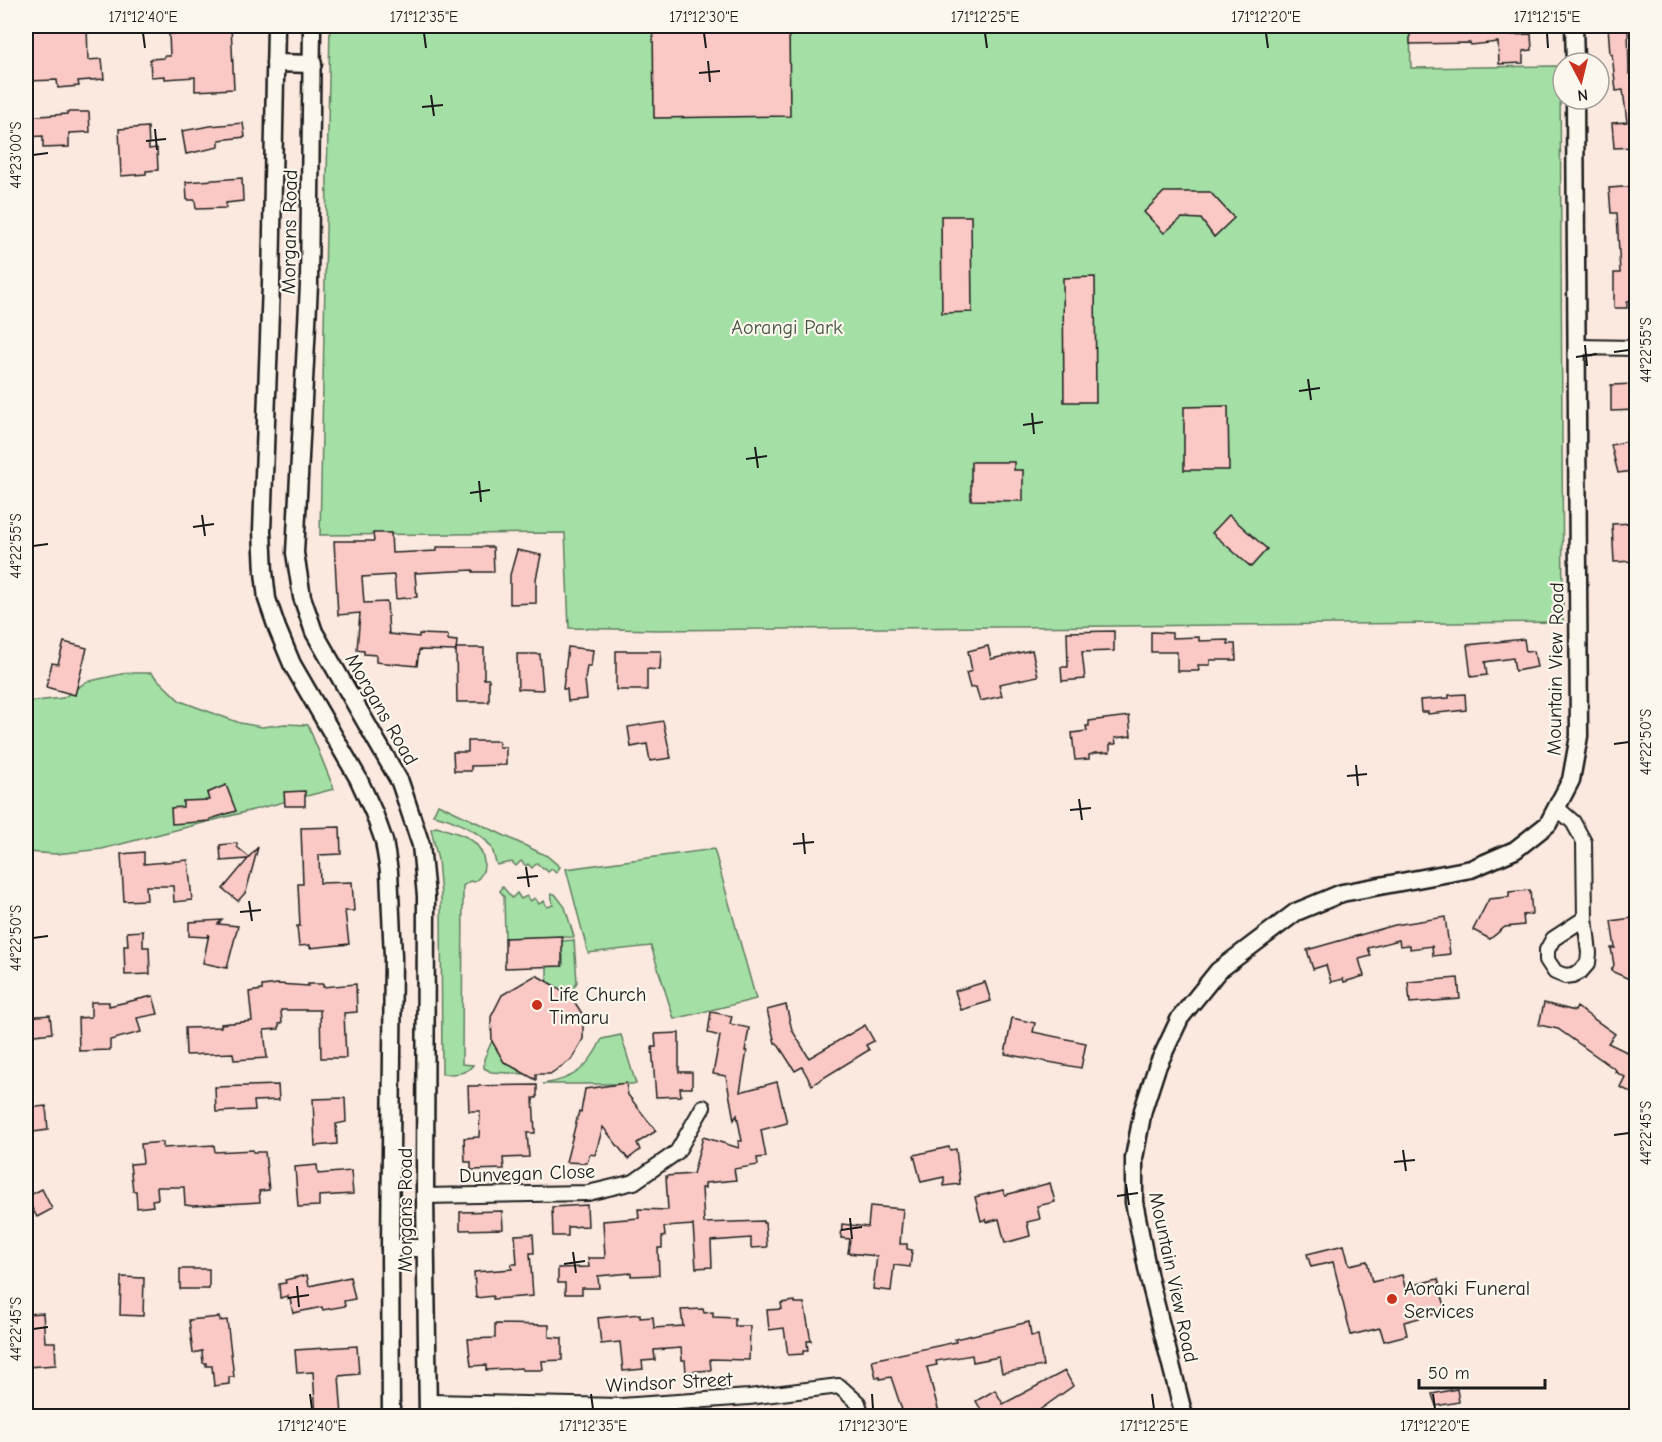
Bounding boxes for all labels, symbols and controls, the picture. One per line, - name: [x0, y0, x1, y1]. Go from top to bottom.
- text: 171°12'40"E: [109, 8, 177, 26]
- text: 171°12'35"E: [390, 8, 458, 26]
- text: 171°12'30"E: [669, 8, 739, 26]
- text: 171°12'25"E: [951, 8, 1019, 26]
- text: 171°12'20"E: [1231, 8, 1301, 26]
- text: 171°12'15"E: [1514, 8, 1580, 26]
- north arrow: [1551, 51, 1611, 111]
- text: N: [1576, 85, 1589, 104]
- text: 44°23'00"S: [7, 121, 25, 189]
- street label: Morgans Road: [277, 169, 302, 295]
- park label: Aorangi Park: [731, 316, 843, 339]
- text: 44°22'55"S: [1637, 317, 1655, 383]
- text: 44°22'55"S: [7, 513, 25, 579]
- street label: Mountain View Road: [1542, 582, 1569, 756]
- street label: Morgans Road: [340, 649, 423, 769]
- text: 44°22'50"S: [1637, 709, 1655, 775]
- text: 44°22'50"S: [7, 905, 25, 971]
- place label: Life Church Timaru: [549, 983, 646, 1029]
- marker: Life Church Timaru: [530, 998, 544, 1012]
- text: 44°22'45"S: [1637, 1101, 1655, 1165]
- street label: Morgans Road: [394, 1148, 417, 1272]
- street label: Dunvegan Close: [459, 1160, 595, 1187]
- street label: Mountain View Road: [1144, 1190, 1203, 1364]
- place label: Aoraki Funeral Services: [1404, 1277, 1530, 1323]
- marker: Aoraki Funeral Services: [1385, 1292, 1399, 1306]
- text: 44°22'45"S: [7, 1297, 25, 1361]
- scale bar: [1419, 1352, 1545, 1390]
- text: 50 m: [1428, 1363, 1470, 1384]
- street label: Windsor Street: [605, 1368, 734, 1397]
- text: 171°12'40"E: [278, 1417, 346, 1435]
- text: 171°12'35"E: [559, 1417, 627, 1435]
- text: 171°12'30"E: [838, 1417, 908, 1435]
- text: 171°12'25"E: [1120, 1417, 1188, 1435]
- text: 171°12'20"E: [1400, 1417, 1470, 1435]

